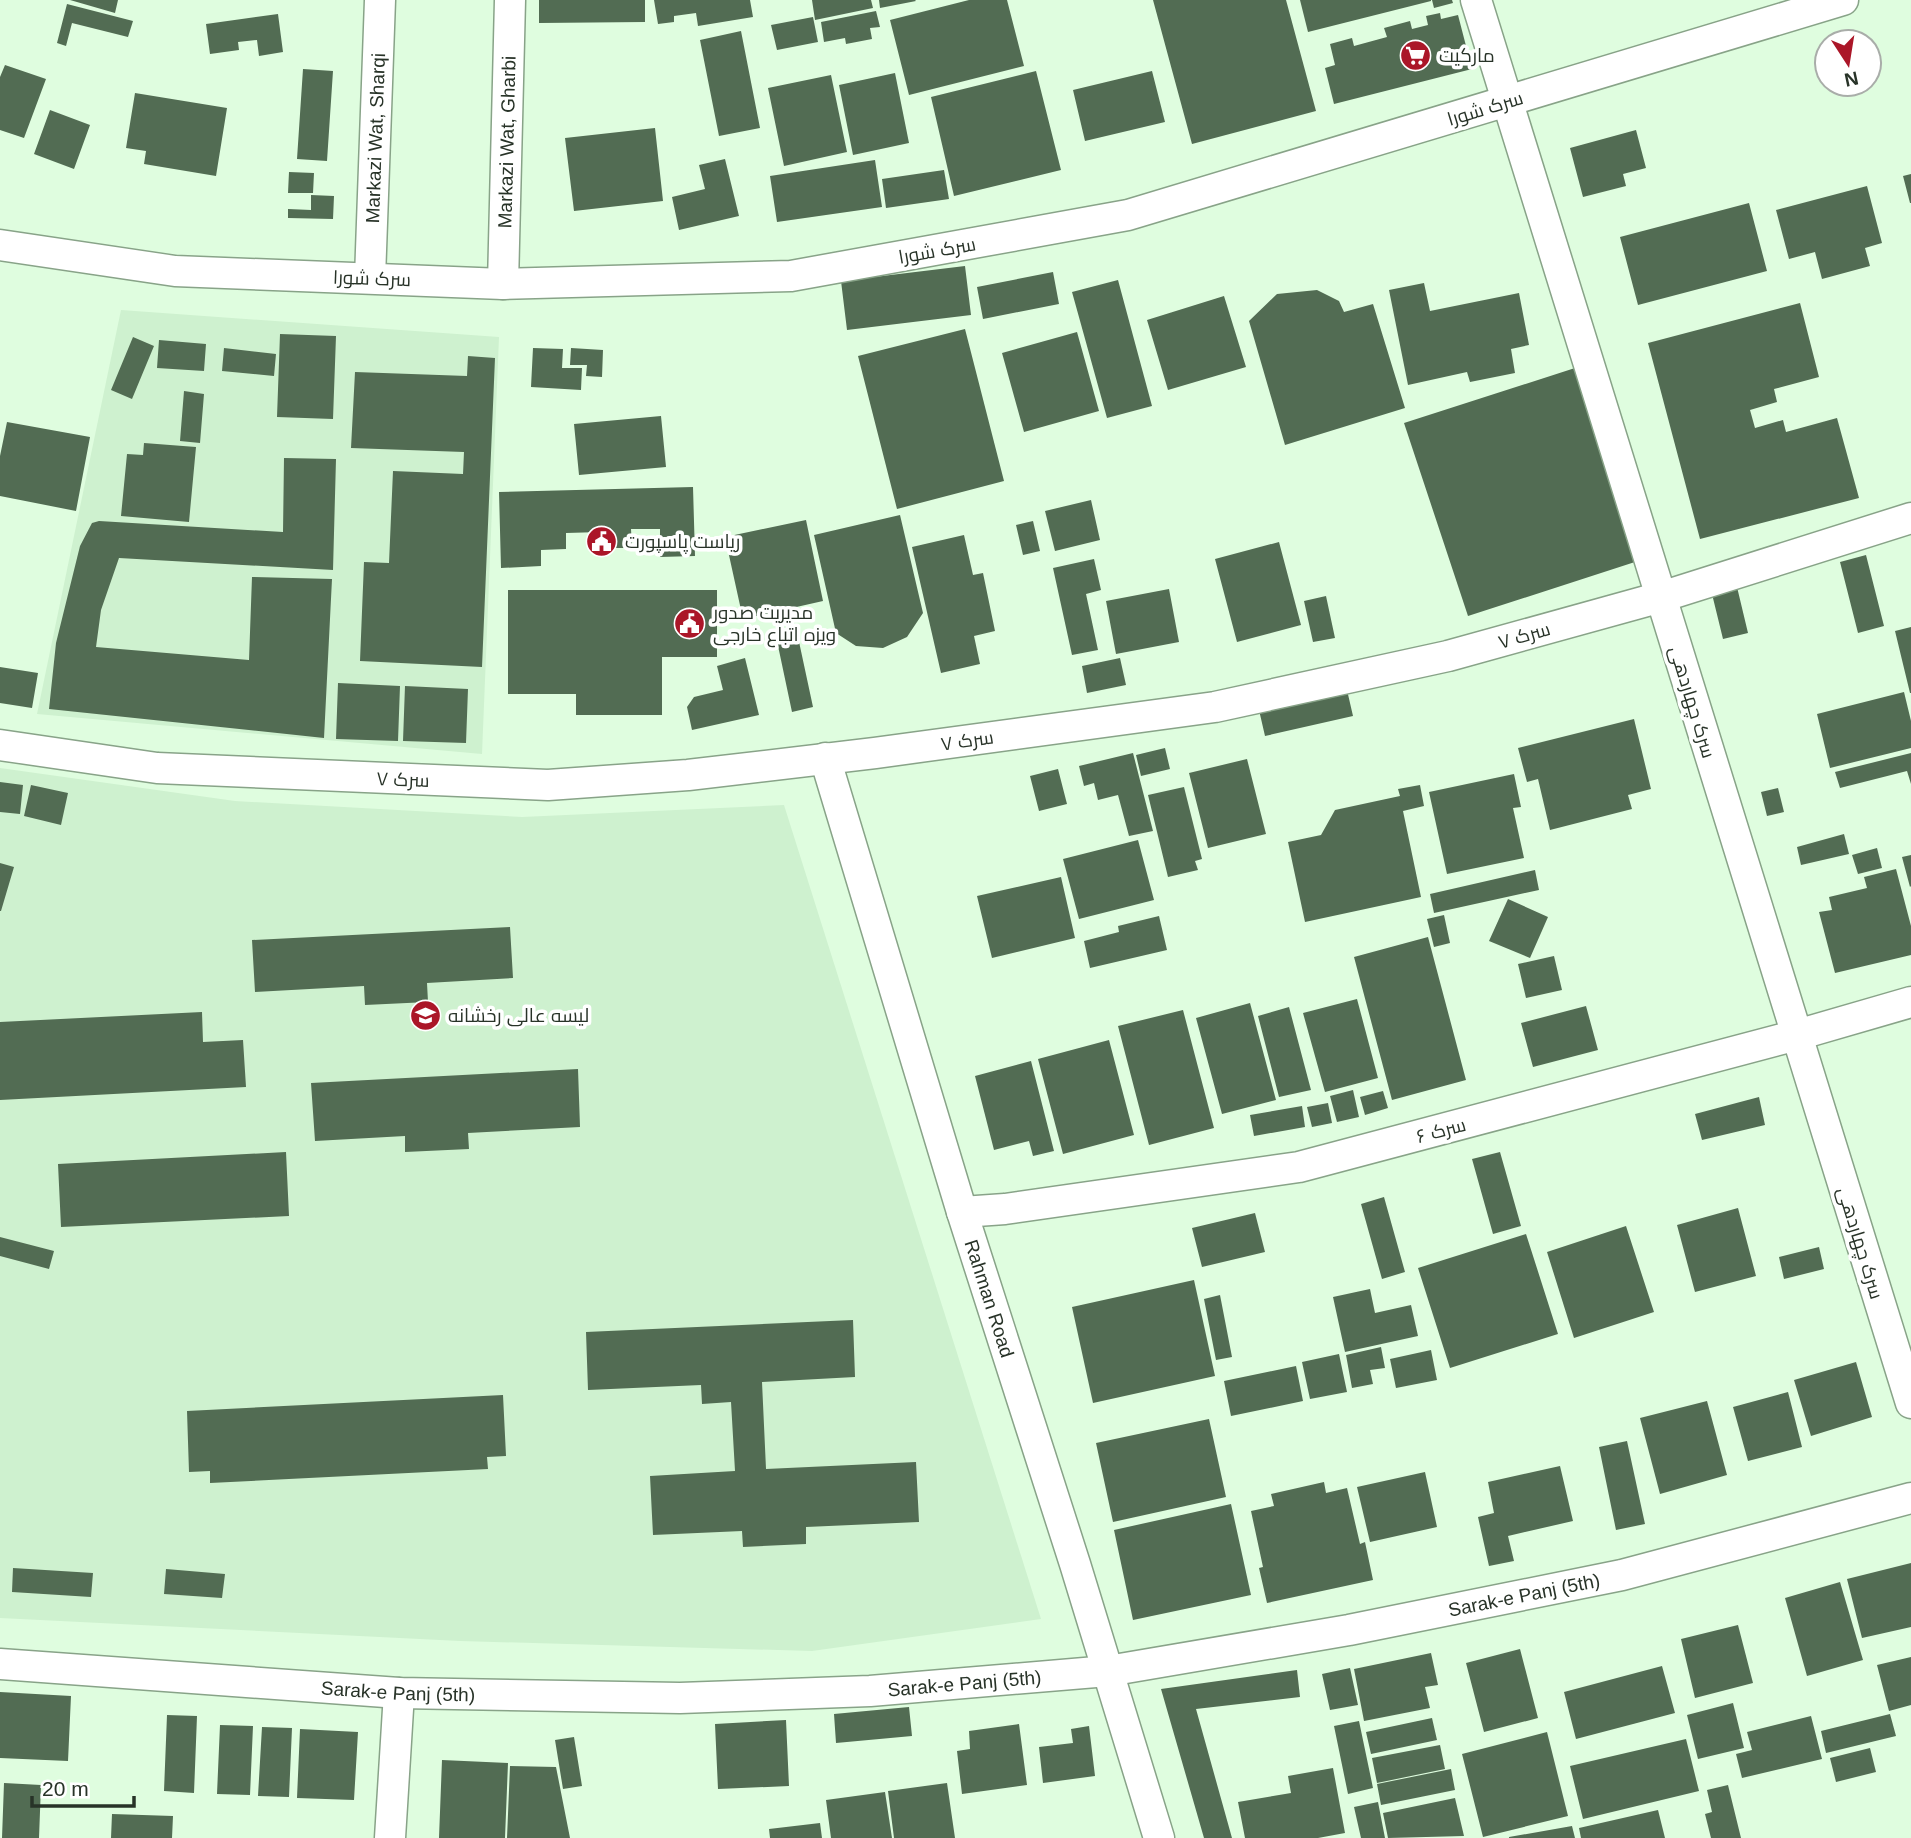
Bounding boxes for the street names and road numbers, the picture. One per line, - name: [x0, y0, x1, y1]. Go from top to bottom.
- street label: Markazi Wat, Sharqi: [362, 53, 389, 224]
- street label: Markazi Wat, Gharbi: [494, 56, 520, 229]
- street label: سرک شورا: [1445, 87, 1526, 131]
- street label: سرک شورا: [897, 233, 978, 269]
- street label: سرک شورا: [333, 267, 411, 291]
- street label: سرک ۷: [1496, 618, 1553, 654]
- street label: سرک چهاردهی: [1664, 644, 1720, 761]
- street label: سرک ۷: [939, 726, 995, 756]
- street label: سرک ۷: [376, 768, 430, 792]
- street label: سرک ۶: [1414, 1114, 1468, 1148]
- street label: سرک چهاردهی: [1832, 1185, 1888, 1302]
- street label: Rahman Road: [961, 1237, 1018, 1360]
- street label: Sarak-e Panj (5th): [1446, 1570, 1602, 1621]
- street label: Sarak-e Panj (5th): [887, 1667, 1042, 1700]
- street label: Sarak-e Panj (5th): [320, 1677, 475, 1705]

